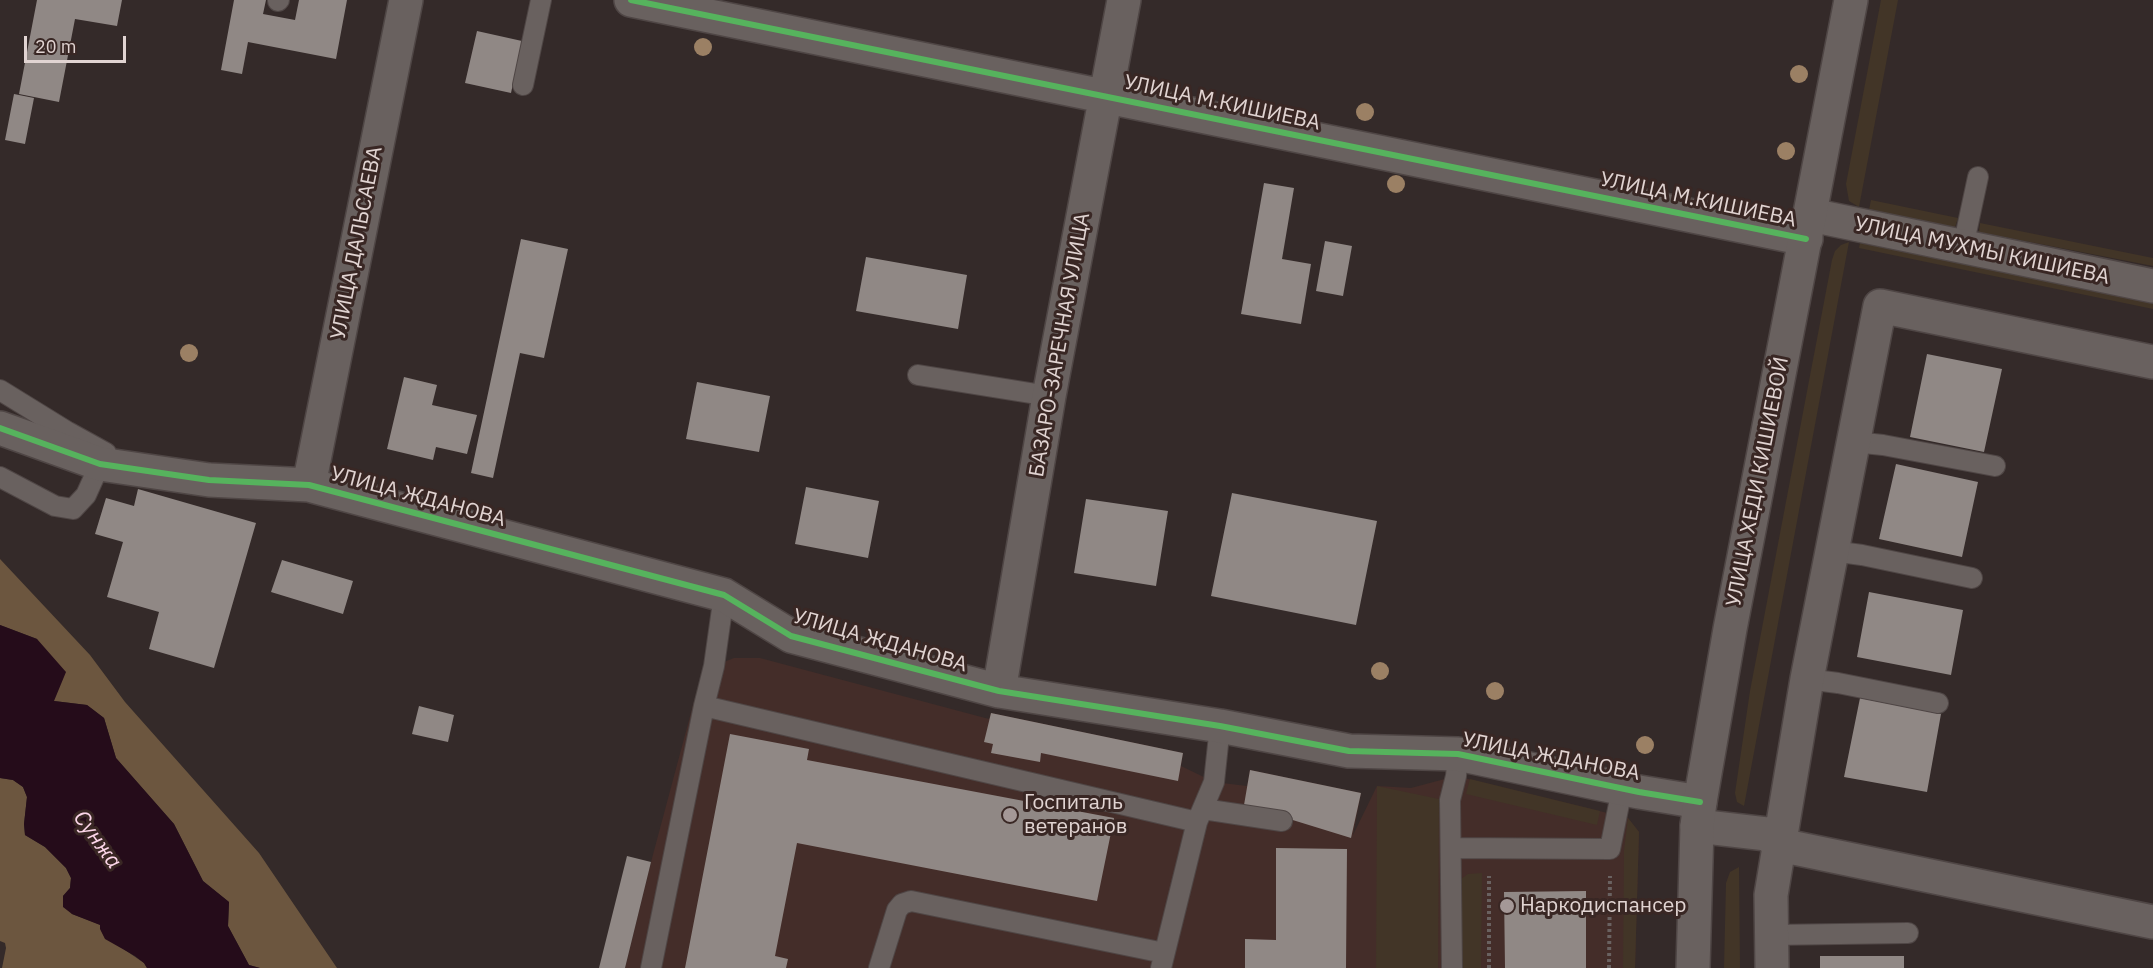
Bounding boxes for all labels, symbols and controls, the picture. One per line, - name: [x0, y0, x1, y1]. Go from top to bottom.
- scale bar: [27, 24, 129, 62]
- text: 20 m: [35, 35, 77, 58]
- street label: УЛИЦА М.КИШИЕВА: [1122, 70, 1322, 136]
- street label: УЛИЦА ДАЛЬСАЕВА: [326, 144, 388, 342]
- street label: УЛИЦА М.КИШИЕВА: [1598, 167, 1798, 233]
- street label: БАЗАРО-ЗАРЕЧНАЯ УЛИЦА: [1024, 211, 1096, 479]
- street label: УЛИЦА МУХМЫ КИШИЕВА: [1852, 212, 2112, 290]
- street label: УЛИЦА ХЕДИ КИШИЕВОЙ: [1721, 355, 1795, 609]
- street label: УЛИЦА ЖДАНОВА: [328, 461, 508, 533]
- street label: УЛИЦА ЖДАНОВА: [790, 604, 970, 678]
- street label: УЛИЦА ЖДАНОВА: [1460, 727, 1642, 787]
- place label: Госпиталь ветеранов: [1024, 790, 1127, 840]
- water label: Сунжа: [67, 806, 127, 874]
- marker: Госпиталь ветеранов: [1001, 806, 1019, 824]
- place label: Наркодиспансер: [1520, 893, 1686, 919]
- marker: Наркодиспансер: [1498, 897, 1516, 915]

